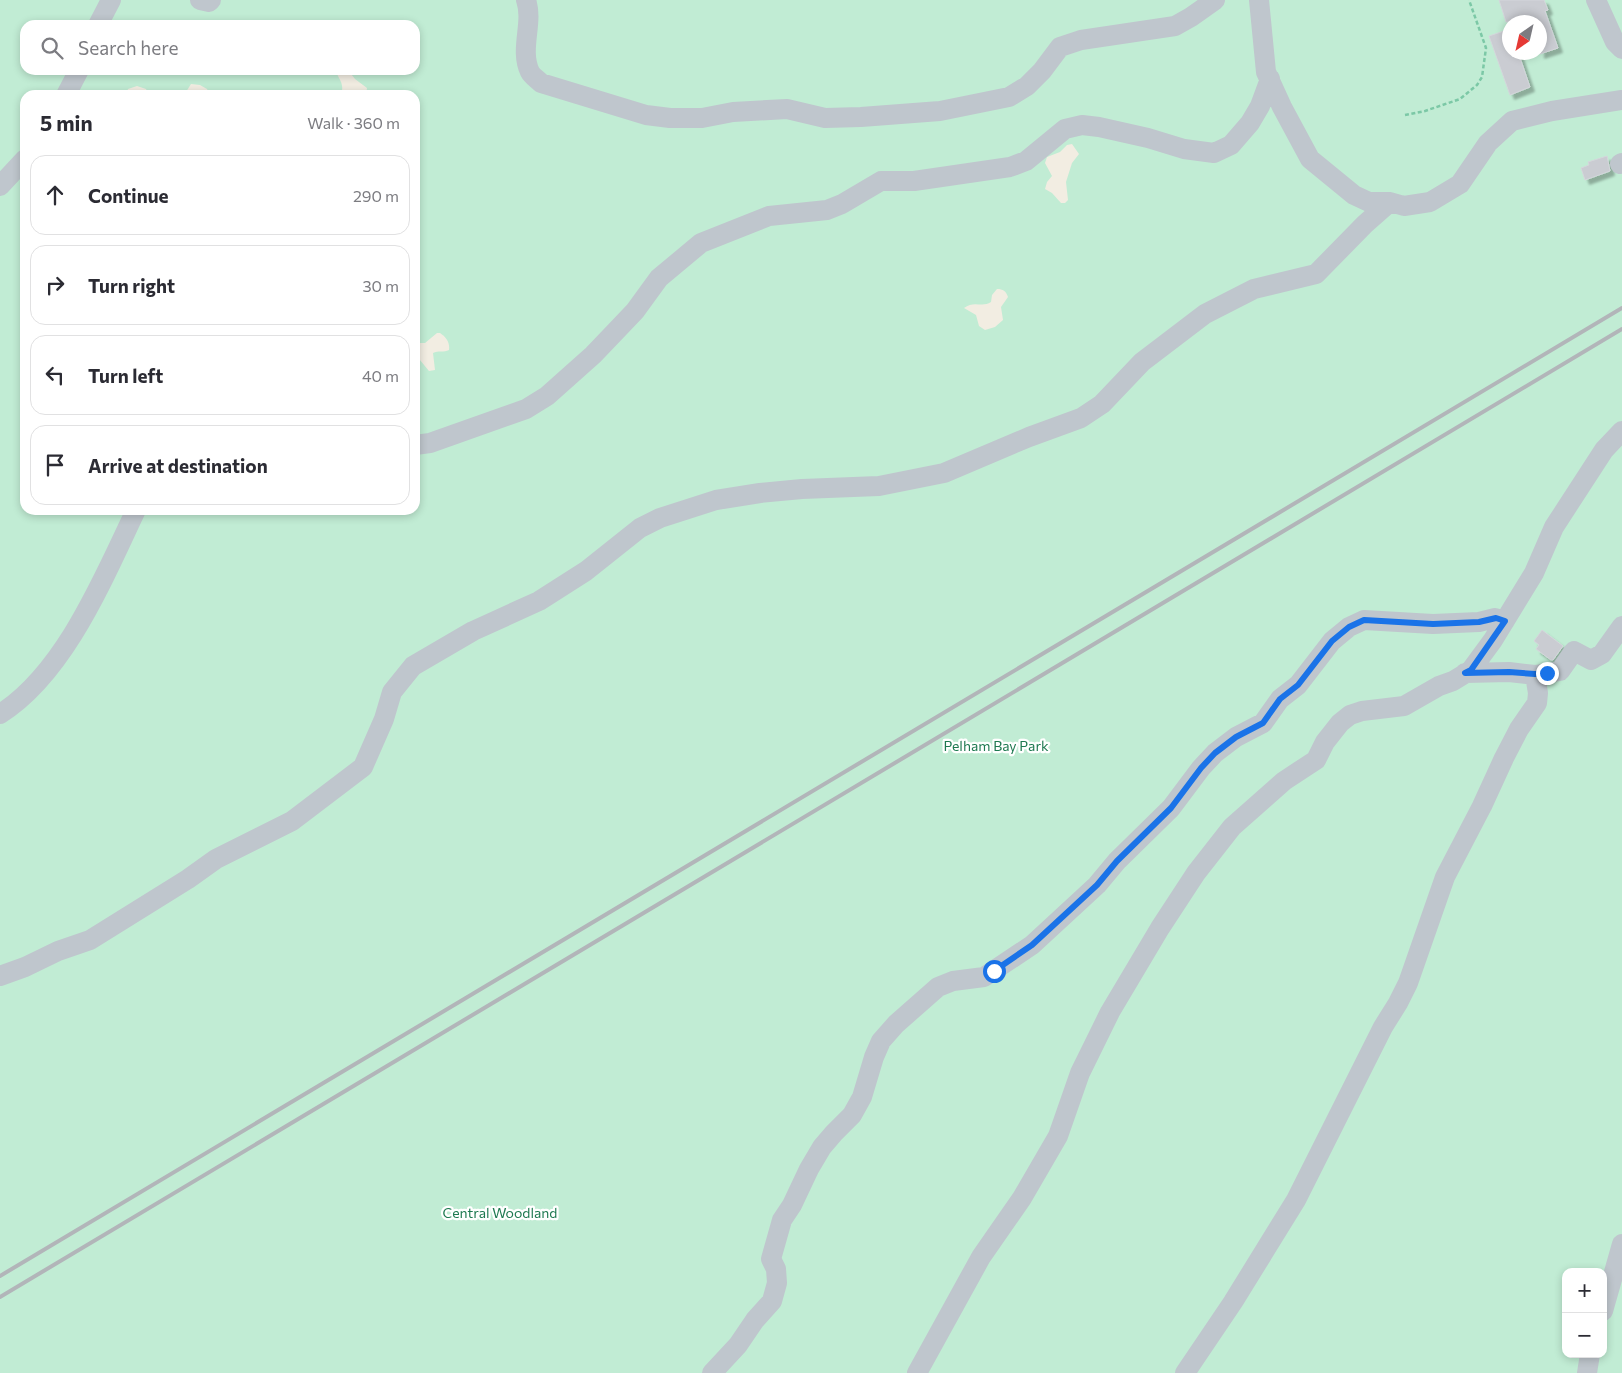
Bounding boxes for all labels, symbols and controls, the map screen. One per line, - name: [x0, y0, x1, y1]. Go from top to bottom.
- north arrow: [1502, 15, 1547, 60]
- search box: [20, 20, 420, 75]
- icon: search: [38, 34, 66, 62]
- text: Search here: [78, 36, 178, 59]
- text: 5 min: [40, 110, 93, 135]
- text: Walk · 360 m: [307, 113, 400, 132]
- icon: ahead: [41, 181, 69, 209]
- text: Continue: [88, 184, 168, 207]
- text: 290 m: [353, 186, 399, 205]
- icon: right: [41, 271, 69, 299]
- text: Turn right: [88, 274, 175, 297]
- text: 30 m: [362, 276, 399, 295]
- icon: left: [41, 361, 69, 389]
- text: Turn left: [88, 364, 163, 387]
- text: 40 m: [362, 366, 399, 385]
- icon: arrive: [41, 451, 69, 479]
- text: Arrive at destination: [88, 454, 268, 477]
- route end: [1536, 662, 1559, 685]
- park label: Pelham Bay Park: [943, 737, 1049, 754]
- route start: [983, 960, 1006, 983]
- park label: Central Woodland: [443, 1204, 557, 1221]
- map controls: [1562, 1268, 1607, 1358]
- button: +: [1562, 1268, 1607, 1313]
- button: −: [1562, 1313, 1607, 1358]

